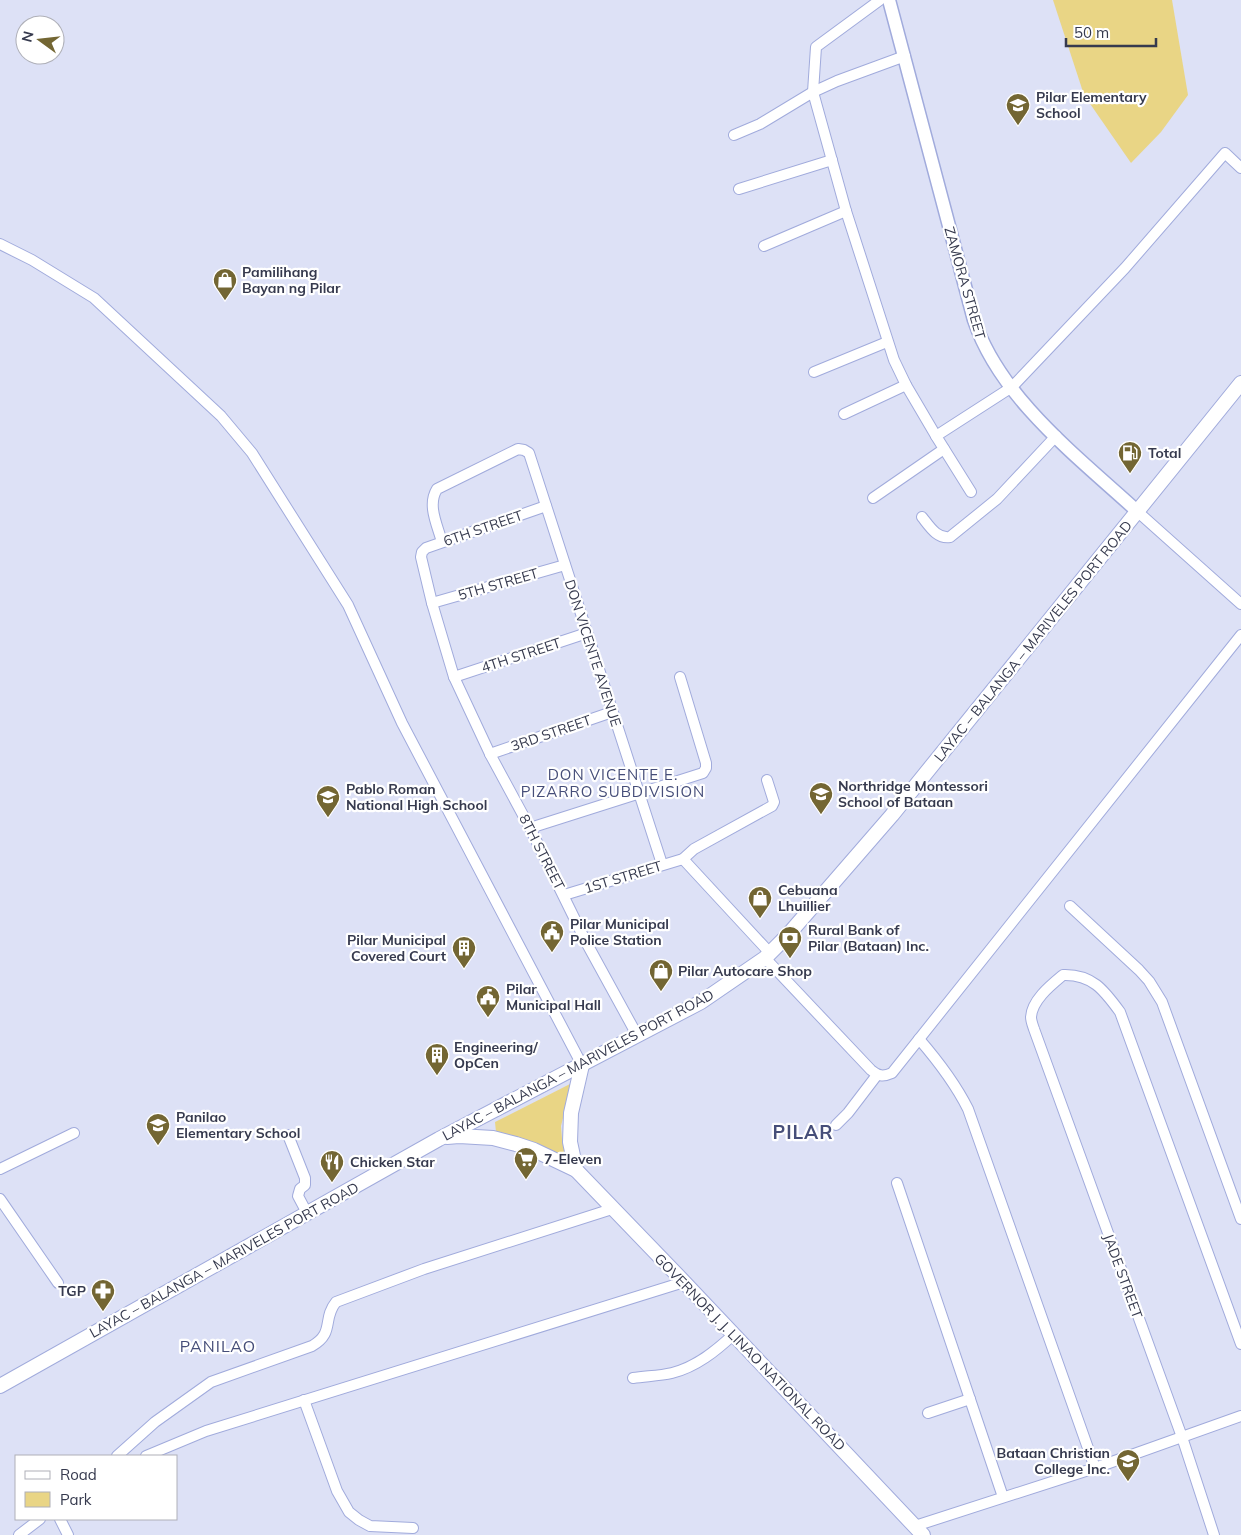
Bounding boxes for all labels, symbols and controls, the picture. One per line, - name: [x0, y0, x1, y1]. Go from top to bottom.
- north arrow: [15, 15, 65, 65]
- scale bar: [1066, 15, 1156, 47]
- text: 50 m: [1074, 23, 1109, 42]
- text: N: [17, 29, 38, 44]
- place label: Pilar Elementary School: [1036, 88, 1147, 122]
- school or university icon: Pilar Elementary School: [1005, 92, 1031, 126]
- street label: ZAMORA STREET: [940, 225, 990, 342]
- place label: Pamilihang Bayan ng Pilar: [242, 263, 341, 297]
- shop icon: Pamilihang Bayan ng Pilar: [212, 267, 238, 301]
- fuel station icon: Total: [1117, 440, 1143, 474]
- place label: Total: [1148, 444, 1181, 462]
- street label: 6TH STREET: [441, 506, 526, 550]
- street label: LAYAC – BALANGA – MARIVELES PORT ROAD: [930, 517, 1136, 765]
- street label: 5TH STREET: [456, 564, 541, 604]
- street label: DON VICENTE AVENUE: [561, 577, 625, 729]
- street label: 4TH STREET: [479, 634, 564, 676]
- street label: 3RD STREET: [509, 711, 594, 755]
- district label: DON VICENTE E. PIZARRO SUBDIVISION: [521, 765, 705, 801]
- place label: Northridge Montessori School of Bataan: [838, 777, 988, 811]
- place label: Pablo Roman National High School: [346, 780, 487, 814]
- school or university icon: Northridge Montessori School of Bataan: [808, 781, 834, 815]
- school or university icon: Pablo Roman National High School: [315, 784, 341, 818]
- street label: 8TH STREET: [515, 811, 569, 893]
- street label: 1ST STREET: [582, 856, 665, 897]
- place label: Cebuana Lhuillier: [778, 881, 838, 915]
- shop icon: Cebuana Lhuillier: [747, 885, 773, 919]
- place label: Pilar Municipal Police Station: [570, 915, 669, 949]
- public building icon: Pilar Municipal Police Station: [539, 919, 565, 953]
- place label: Rural Bank of Pilar (Bataan) Inc.: [808, 921, 929, 955]
- bank icon: Rural Bank of Pilar (Bataan) Inc.: [777, 925, 803, 959]
- place label: Pilar Municipal Covered Court: [347, 931, 447, 965]
- building icon: Pilar Municipal Covered Court: [451, 935, 477, 969]
- shop icon: Pilar Autocare Shop: [648, 958, 674, 992]
- place label: Pilar Autocare Shop: [678, 962, 812, 980]
- place label: Pilar Municipal Hall: [506, 980, 601, 1014]
- public building icon: Pilar Municipal Hall: [475, 984, 501, 1018]
- street label: LAYAC – BALANGA – MARIVELES PORT ROAD: [439, 985, 717, 1145]
- place label: Engineering/ OpCen: [454, 1038, 538, 1072]
- building icon: Engineering/ OpCen: [424, 1042, 450, 1076]
- place label: Panilao Elementary School: [176, 1108, 300, 1142]
- school or university icon: Panilao Elementary School: [145, 1112, 171, 1146]
- district label: PILAR: [773, 1120, 834, 1144]
- supermarket icon: 7-Eleven: [513, 1146, 539, 1180]
- restaurant icon: Chicken Star: [319, 1149, 345, 1183]
- place label: 7-Eleven: [544, 1150, 602, 1168]
- place label: Chicken Star: [350, 1153, 435, 1171]
- street label: LAYAC – BALANGA – MARIVELES PORT ROAD: [86, 1178, 362, 1342]
- street label: JADE STREET: [1099, 1231, 1147, 1321]
- street label: GOVERNOR J. J. LINAO NATIONAL ROAD: [651, 1250, 849, 1454]
- pharmacy icon: TGP: [90, 1278, 116, 1312]
- place label: TGP: [58, 1282, 86, 1300]
- district label: PANILAO: [180, 1336, 256, 1356]
- place label: Bataan Christian College Inc.: [997, 1444, 1110, 1478]
- school or university icon: Bataan Christian College Inc.: [1115, 1448, 1141, 1482]
- legend: [15, 1455, 178, 1520]
- text: Road: [60, 1465, 97, 1484]
- text: Park: [60, 1490, 92, 1509]

